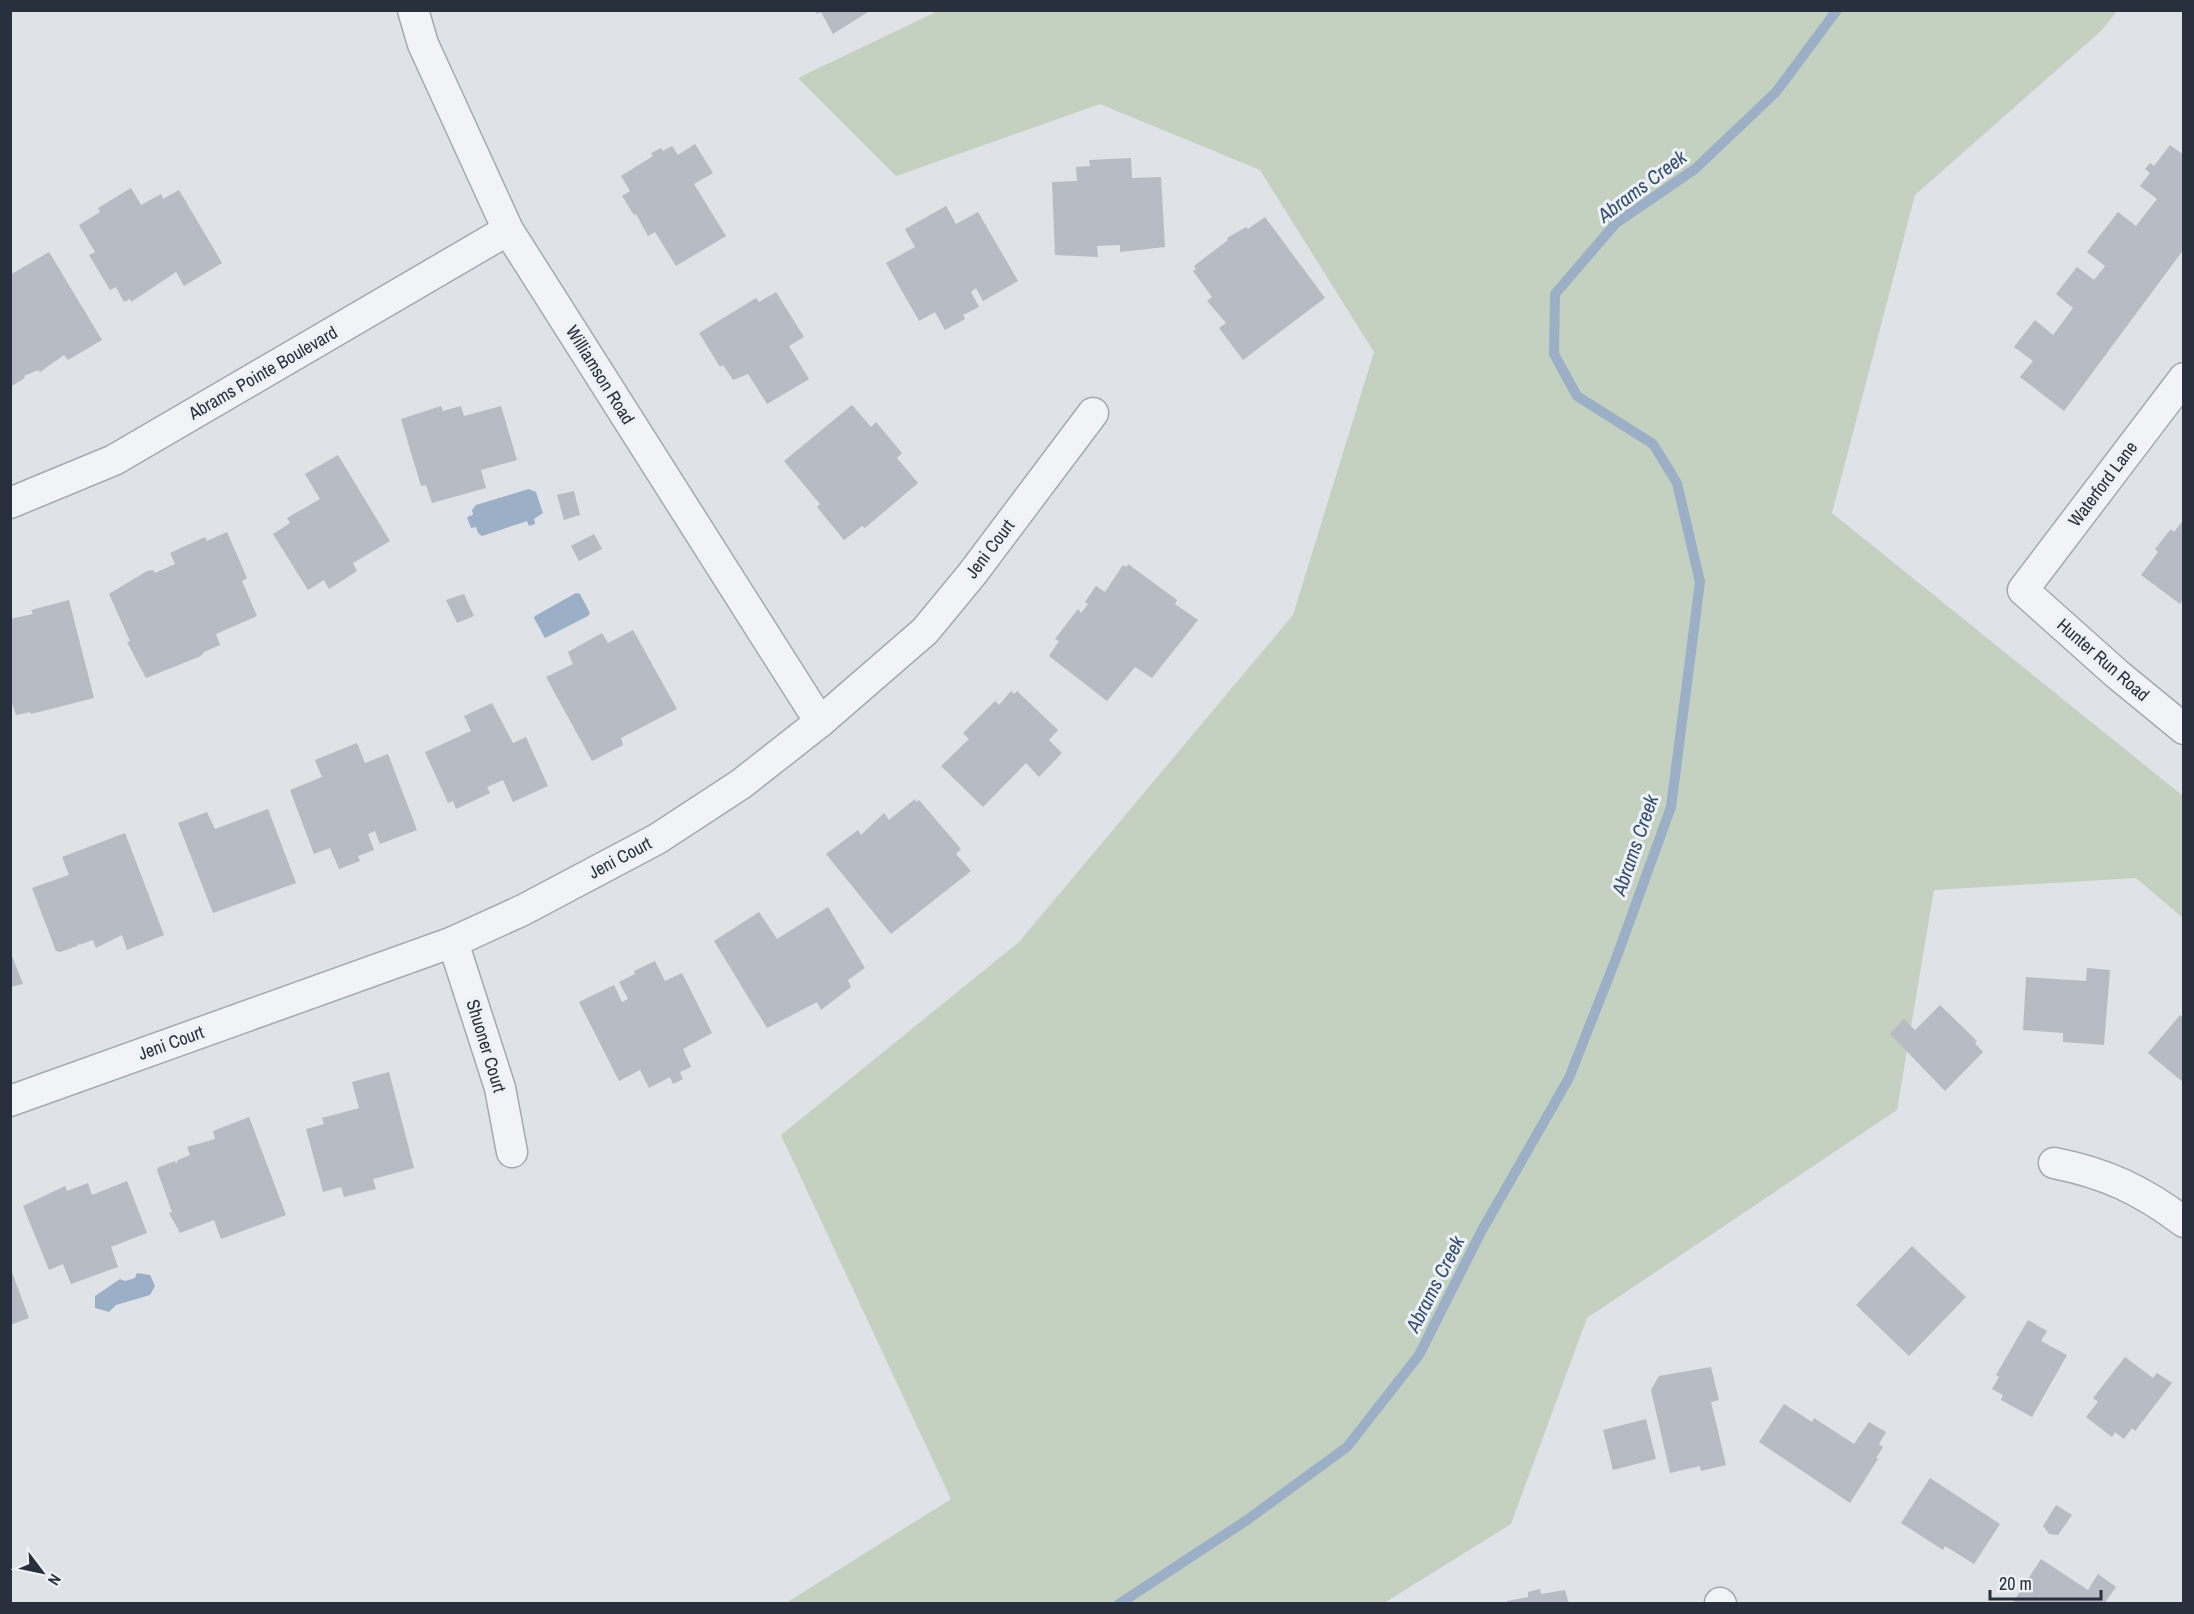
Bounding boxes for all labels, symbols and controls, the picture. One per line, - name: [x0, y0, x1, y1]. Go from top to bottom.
- water label: Abrams Creek: [1591, 143, 1692, 229]
- street label: Abrams Pointe Boulevard: [183, 320, 342, 426]
- street label: Williamson Road: [560, 320, 641, 429]
- street label: Waterford Lane: [2062, 436, 2143, 532]
- street label: Jeni Court: [959, 514, 1020, 583]
- street label: Hunter Run Road: [2052, 613, 2155, 707]
- water label: Abrams Creek: [1604, 790, 1665, 900]
- street label: Jeni Court: [584, 831, 656, 885]
- street label: Shuoner Court: [460, 996, 512, 1095]
- street label: Jeni Court: [135, 1019, 207, 1066]
- water label: Abrams Creek: [1398, 1230, 1471, 1337]
- north arrow: [12, 1542, 72, 1602]
- scale bar: [1990, 1563, 2101, 1601]
- text: N: [43, 1570, 67, 1590]
- text: 20 m: [1999, 1571, 2032, 1596]

